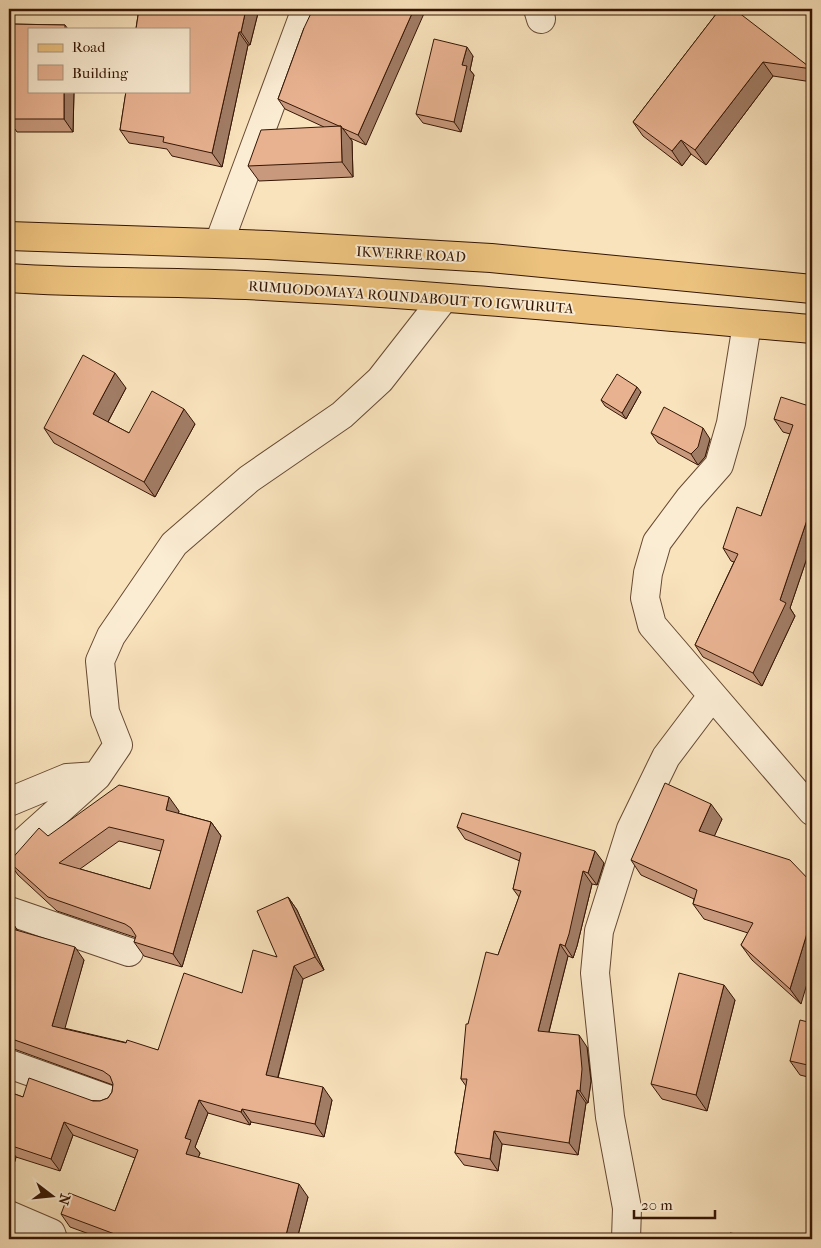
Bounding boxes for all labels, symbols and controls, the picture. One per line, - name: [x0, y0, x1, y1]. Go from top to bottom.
- legend: [28, 28, 190, 92]
- text: Road: [72, 38, 106, 56]
- text: Building: [72, 64, 129, 82]
- street label: IKWERRE ROAD: [356, 243, 467, 266]
- street label: RUMUODOMAYA ROUNDABOUT TO IGWURUTA: [248, 278, 575, 317]
- north arrow: [28, 1170, 78, 1220]
- scale bar: [634, 1188, 715, 1220]
- text: N: [54, 1192, 74, 1207]
- text: 20 m: [641, 1196, 673, 1214]

